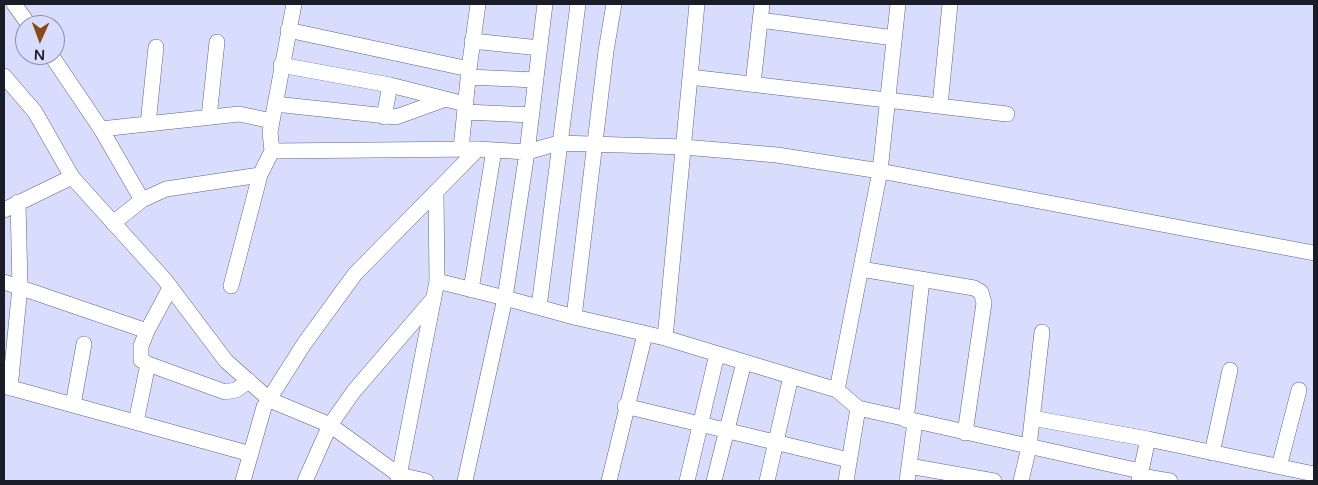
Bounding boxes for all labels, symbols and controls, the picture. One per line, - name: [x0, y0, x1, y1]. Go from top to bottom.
- north arrow: [15, 15, 65, 65]
- text: N: [34, 46, 45, 63]

